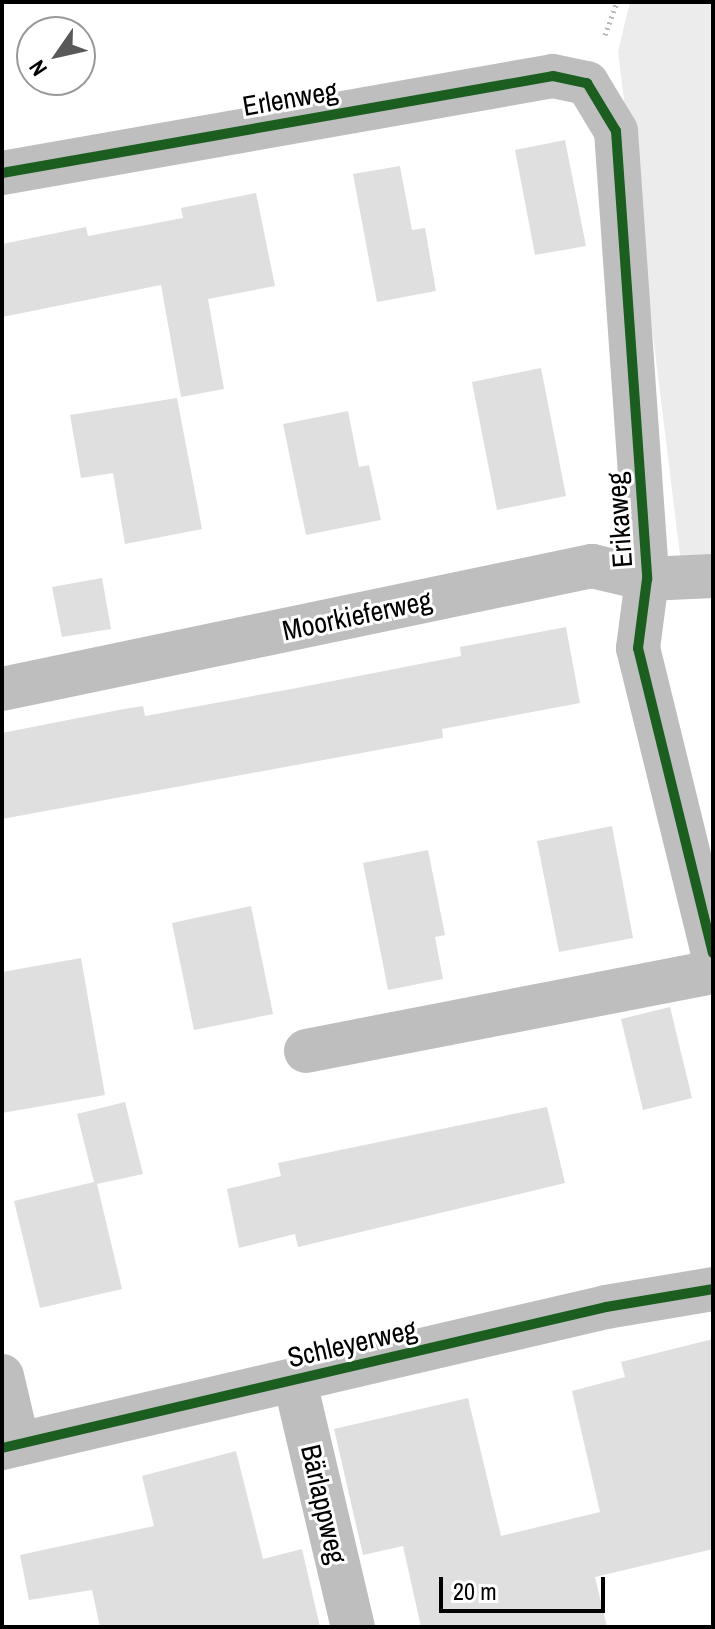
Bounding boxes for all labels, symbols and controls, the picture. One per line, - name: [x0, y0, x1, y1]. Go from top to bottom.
- north arrow: [16, 16, 96, 96]
- text: N: [22, 55, 54, 82]
- street label: Erlenweg: [240, 73, 340, 123]
- street label: Erikaweg: [599, 471, 639, 569]
- street label: Moorkieferweg: [279, 583, 435, 647]
- street label: Schleyerweg: [284, 1312, 420, 1374]
- street label: Bärlappweg: [294, 1441, 354, 1567]
- scale bar: [443, 1561, 609, 1611]
- text: 20 m: [453, 1575, 497, 1607]

